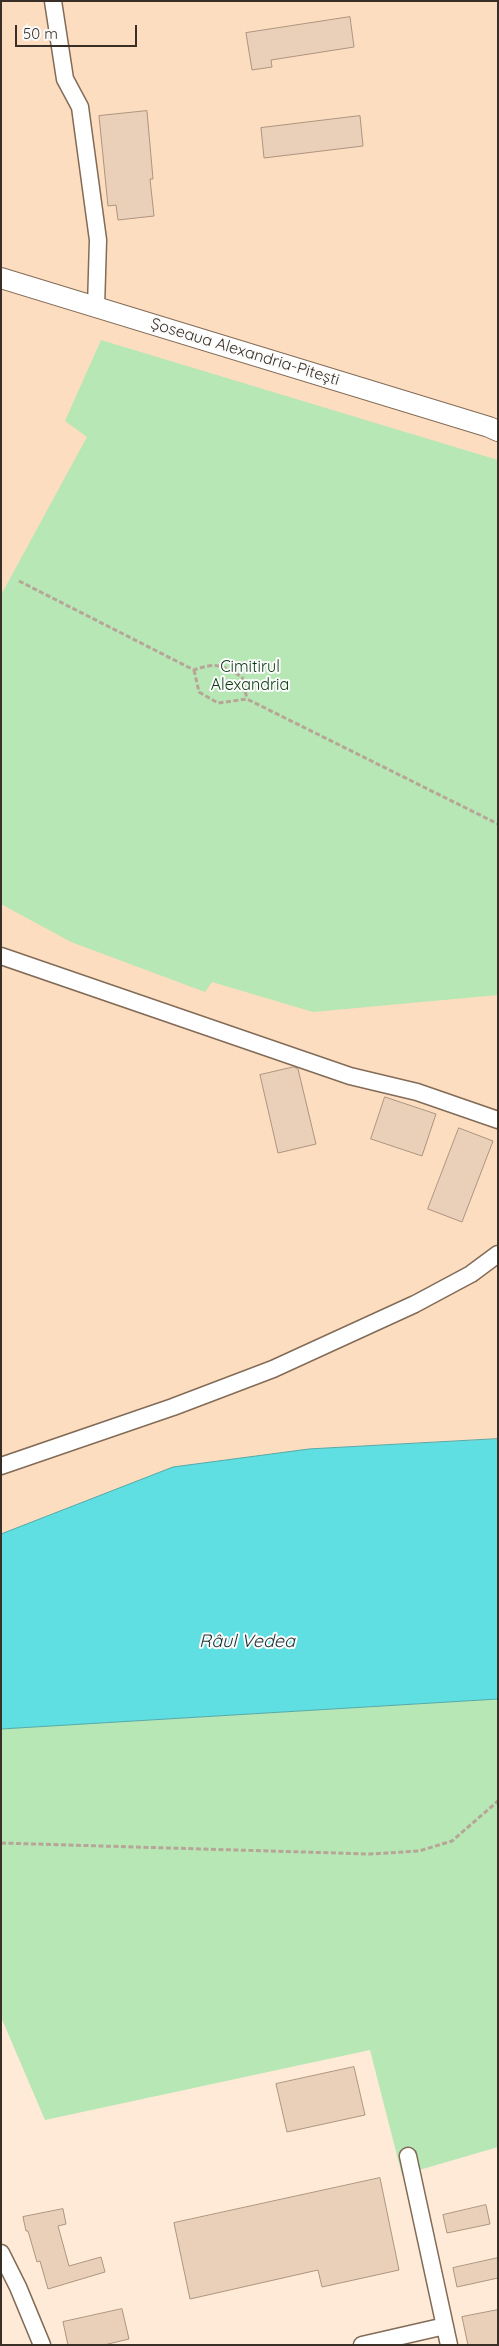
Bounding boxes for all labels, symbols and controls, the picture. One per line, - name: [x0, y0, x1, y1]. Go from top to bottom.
- scale bar: [18, 15, 140, 47]
- text: 50 m: [23, 24, 58, 43]
- street label: Șoseaua Alexandria-Pitești: [148, 314, 342, 390]
- park label: Cimitirul Alexandria: [211, 657, 289, 695]
- water label: Râul Vedea: [199, 1631, 295, 1653]

